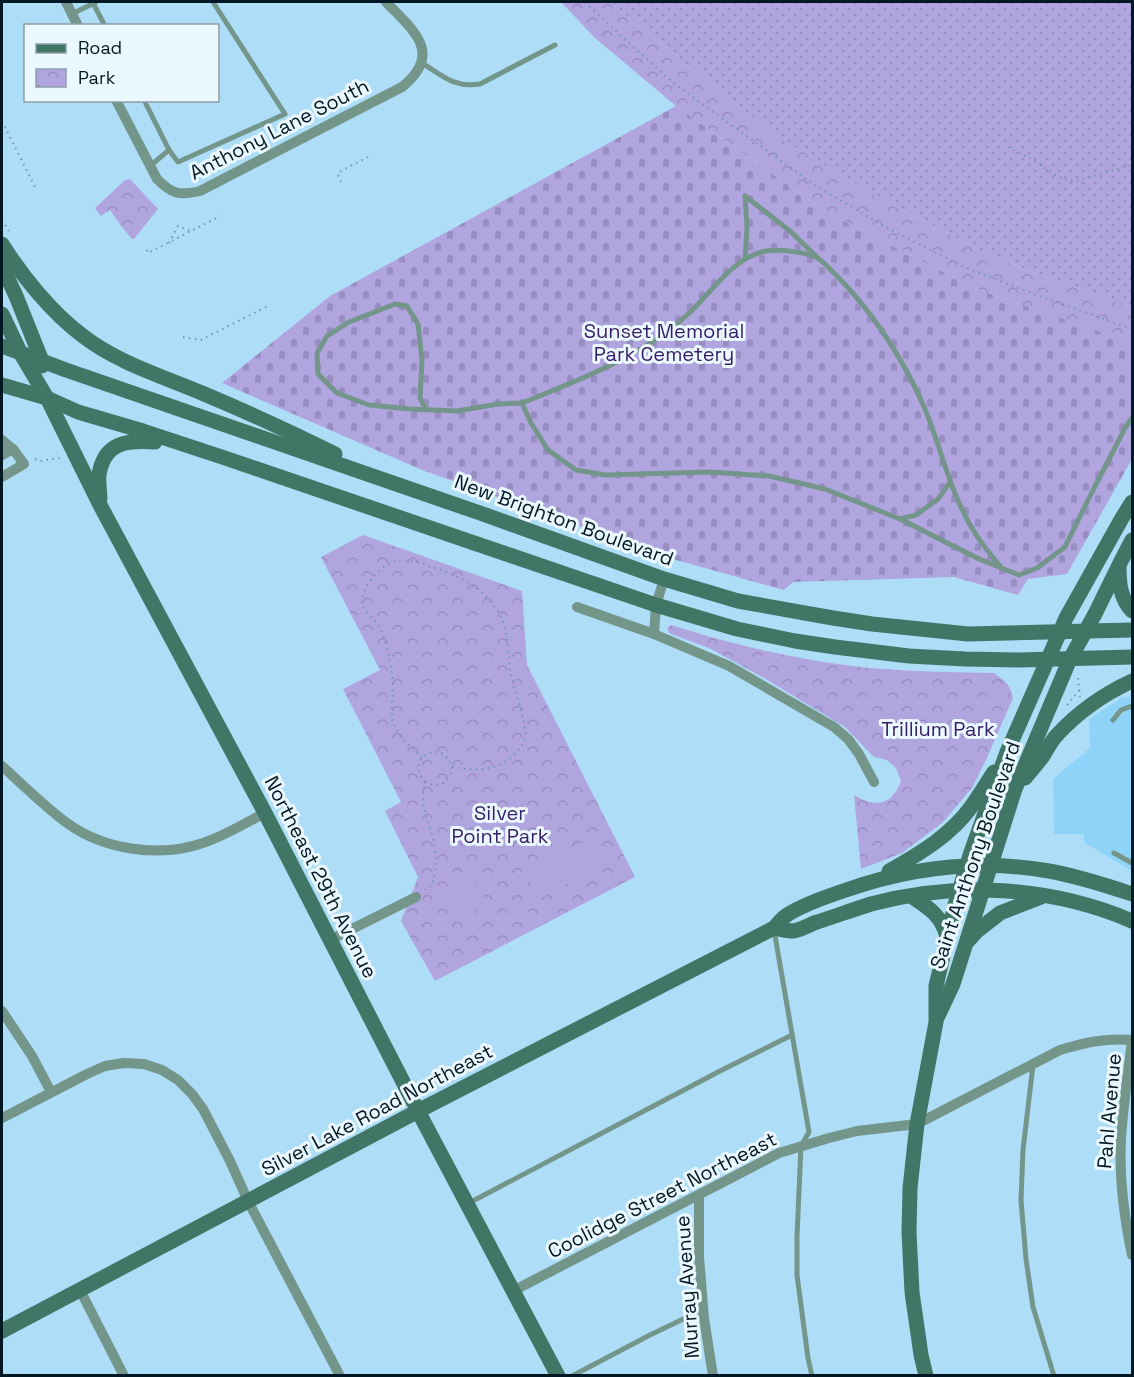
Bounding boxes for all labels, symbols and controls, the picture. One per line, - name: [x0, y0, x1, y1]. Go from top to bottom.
- legend: [24, 24, 219, 102]
- text: Road: [78, 36, 122, 59]
- text: Park: [78, 66, 116, 89]
- street label: Anthony Lane South: [185, 73, 373, 185]
- park label: Sunset Memorial Park Cemetery: [584, 318, 744, 367]
- street label: New Brighton Boulevard: [451, 468, 677, 572]
- park label: Trillium Park: [881, 716, 995, 742]
- street label: Saint Anthony Boulevard: [924, 738, 1026, 972]
- street label: Northeast 29th Avenue: [259, 771, 383, 983]
- park label: Silver Point Park: [452, 800, 549, 849]
- street label: Silver Lake Road Northeast: [257, 1038, 497, 1182]
- street label: Pahl Avenue: [1091, 1052, 1127, 1170]
- street label: Coolidge Street Northeast: [543, 1126, 781, 1264]
- street label: Murray Avenue: [669, 1215, 705, 1359]

